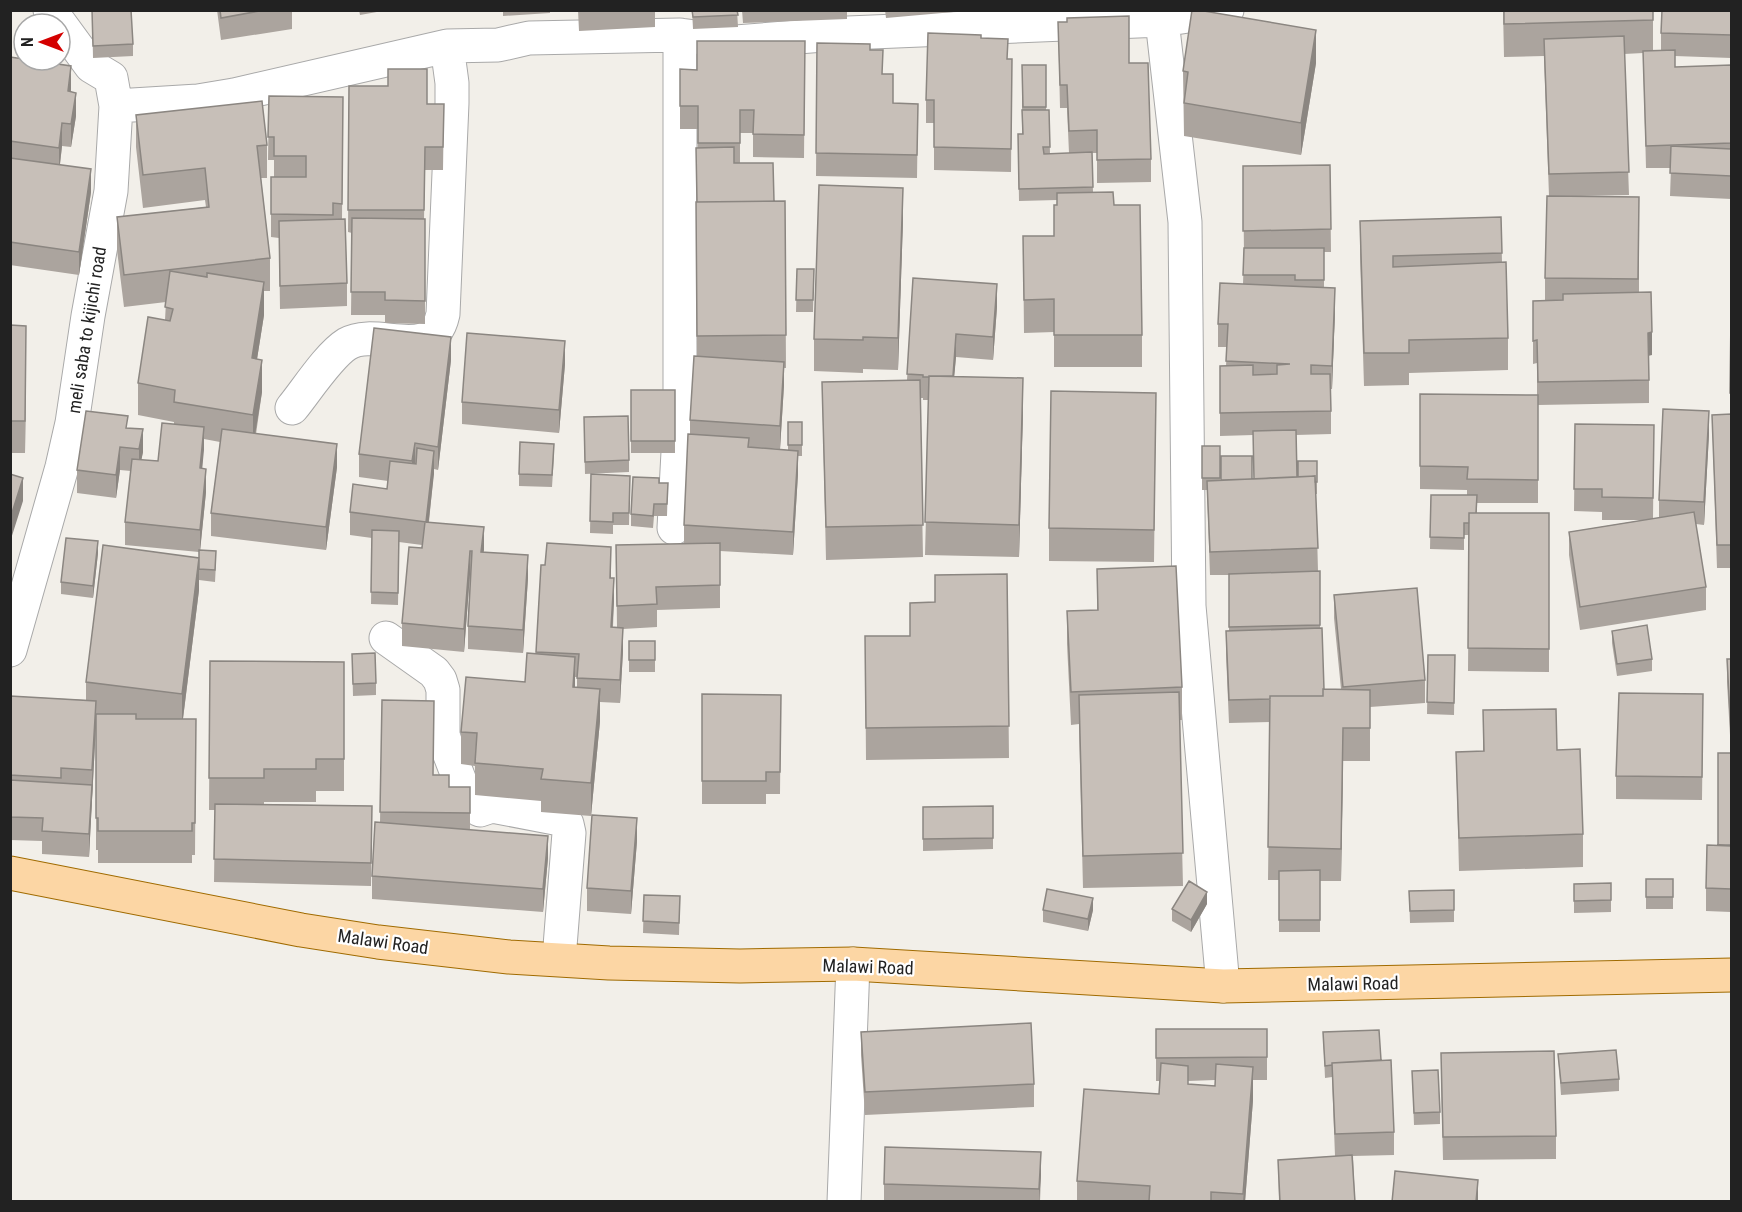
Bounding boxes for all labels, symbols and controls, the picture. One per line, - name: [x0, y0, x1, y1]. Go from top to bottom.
- north arrow: [12, 12, 72, 72]
- text: N: [18, 37, 37, 47]
- street label: meli saba to kijichi road: [63, 245, 110, 415]
- street label: Malawi Road: [337, 925, 430, 958]
- street label: Malawi Road: [822, 954, 914, 979]
- street label: Malawi Road: [1307, 972, 1399, 995]

